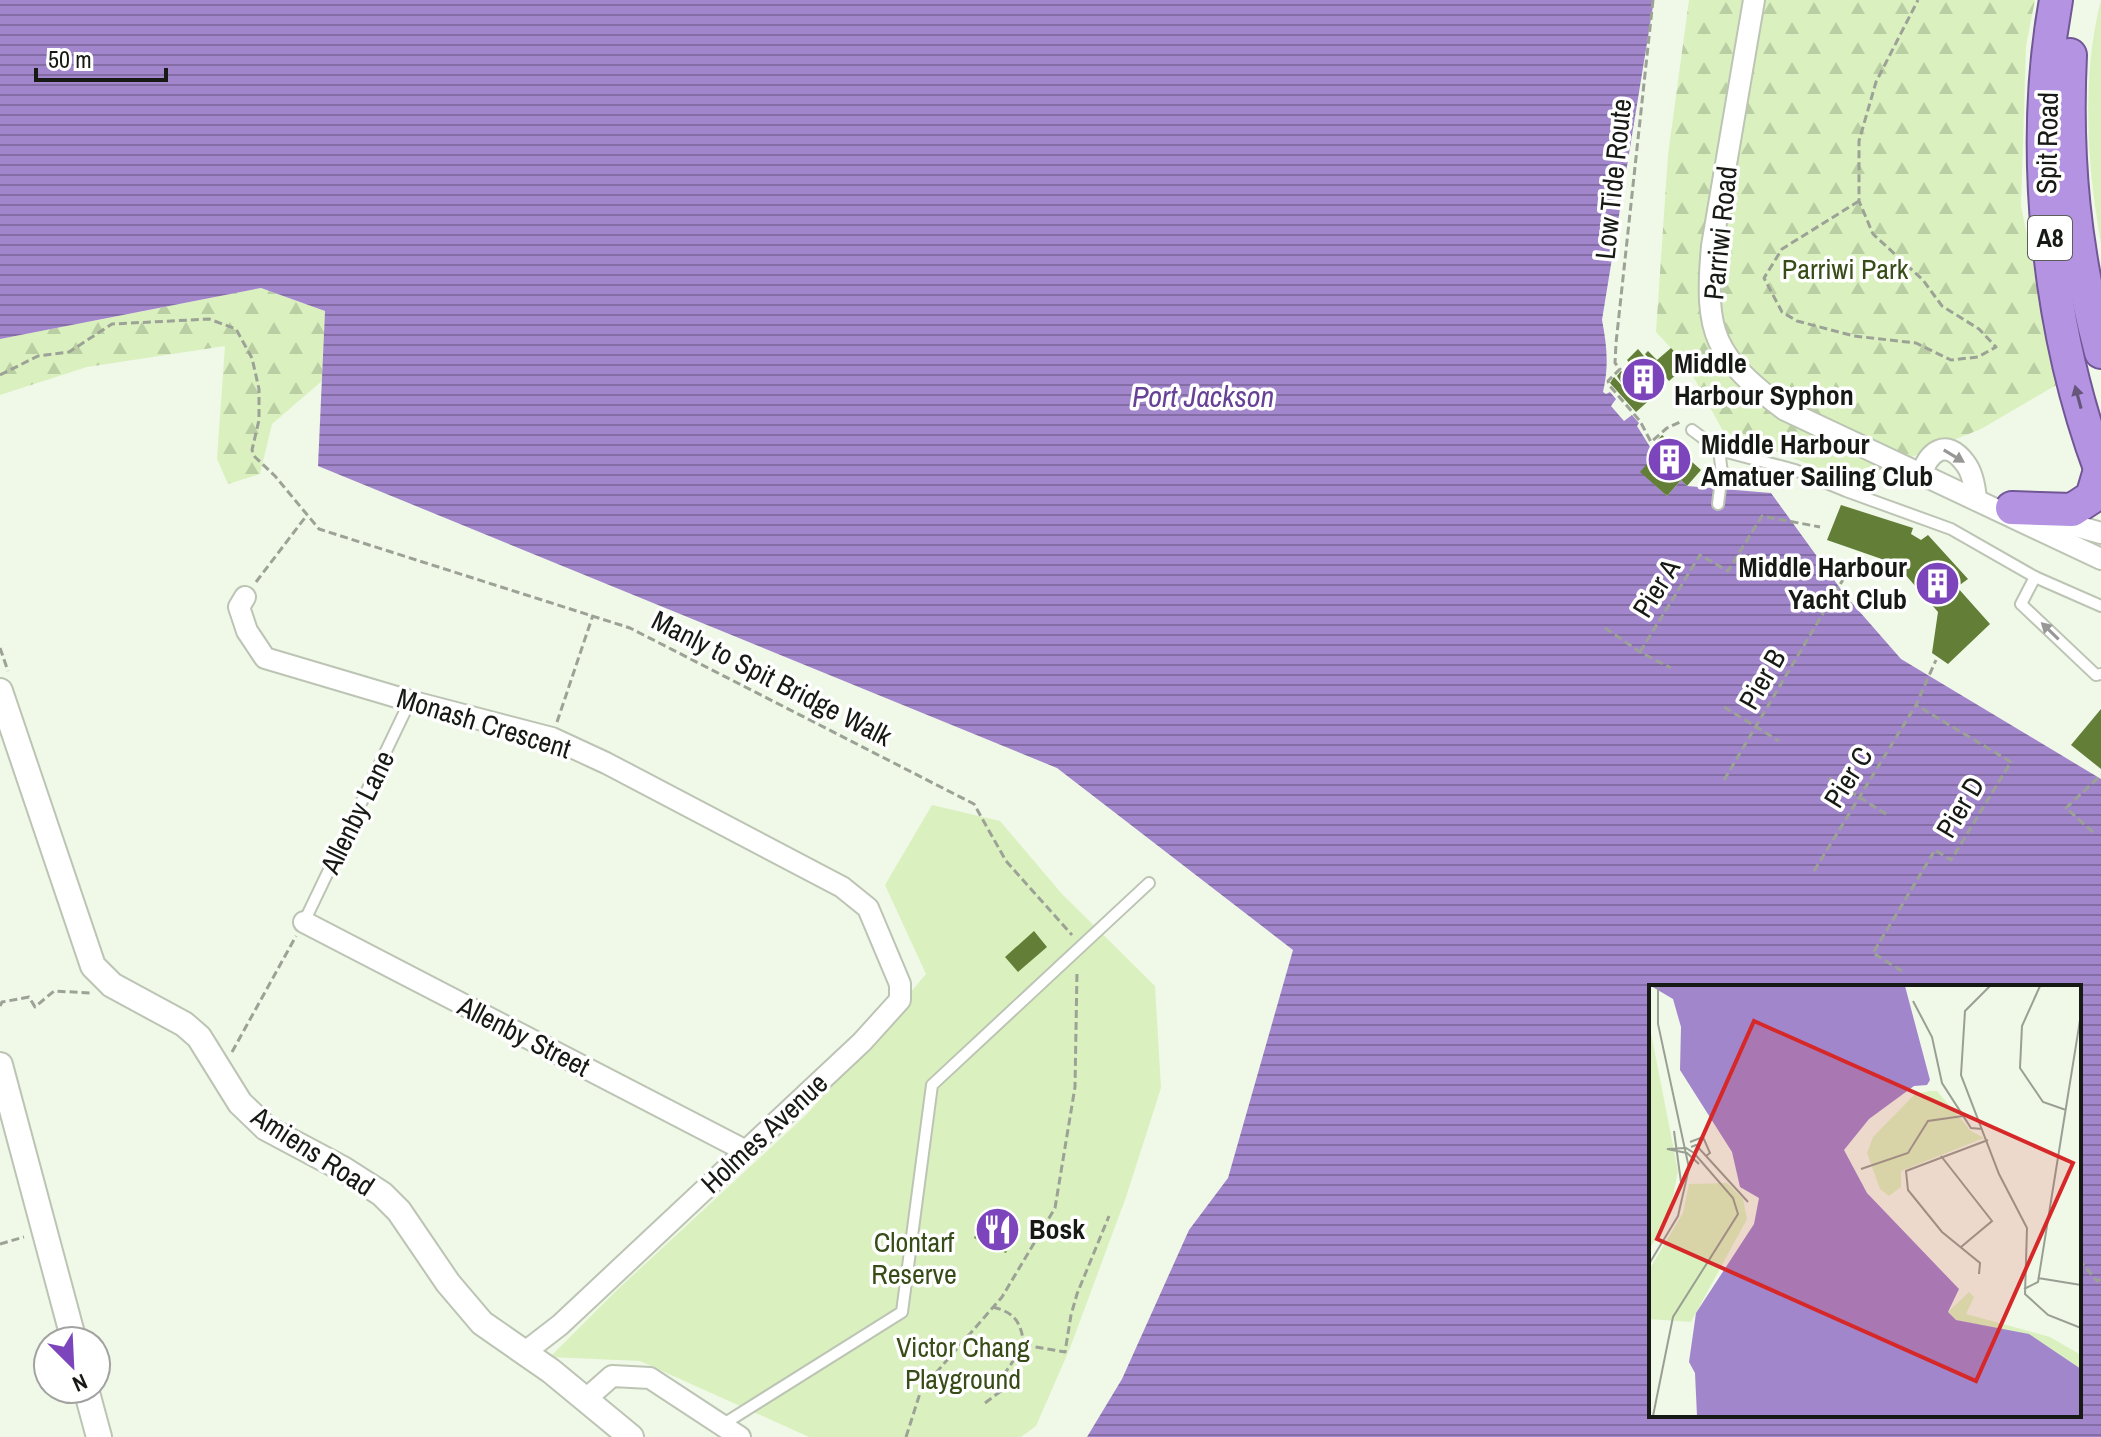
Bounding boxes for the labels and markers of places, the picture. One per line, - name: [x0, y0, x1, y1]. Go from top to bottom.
- place label: Middle Harbour Syphon: [1674, 344, 1854, 414]
- building icon: Middle Harbour Syphon: [1619, 355, 1667, 403]
- place label: Middle Harbour Amatuer Sailing Club: [1701, 425, 1933, 495]
- building icon: Middle Harbour Amatuer Sailing Club: [1646, 436, 1694, 484]
- place label: Middle Harbour Yacht Club: [1739, 548, 1907, 618]
- building icon: Middle Harbour Yacht Club: [1914, 559, 1962, 607]
- restaurant icon: Bosk: [974, 1205, 1022, 1253]
- place label: Bosk: [1029, 1210, 1085, 1248]

